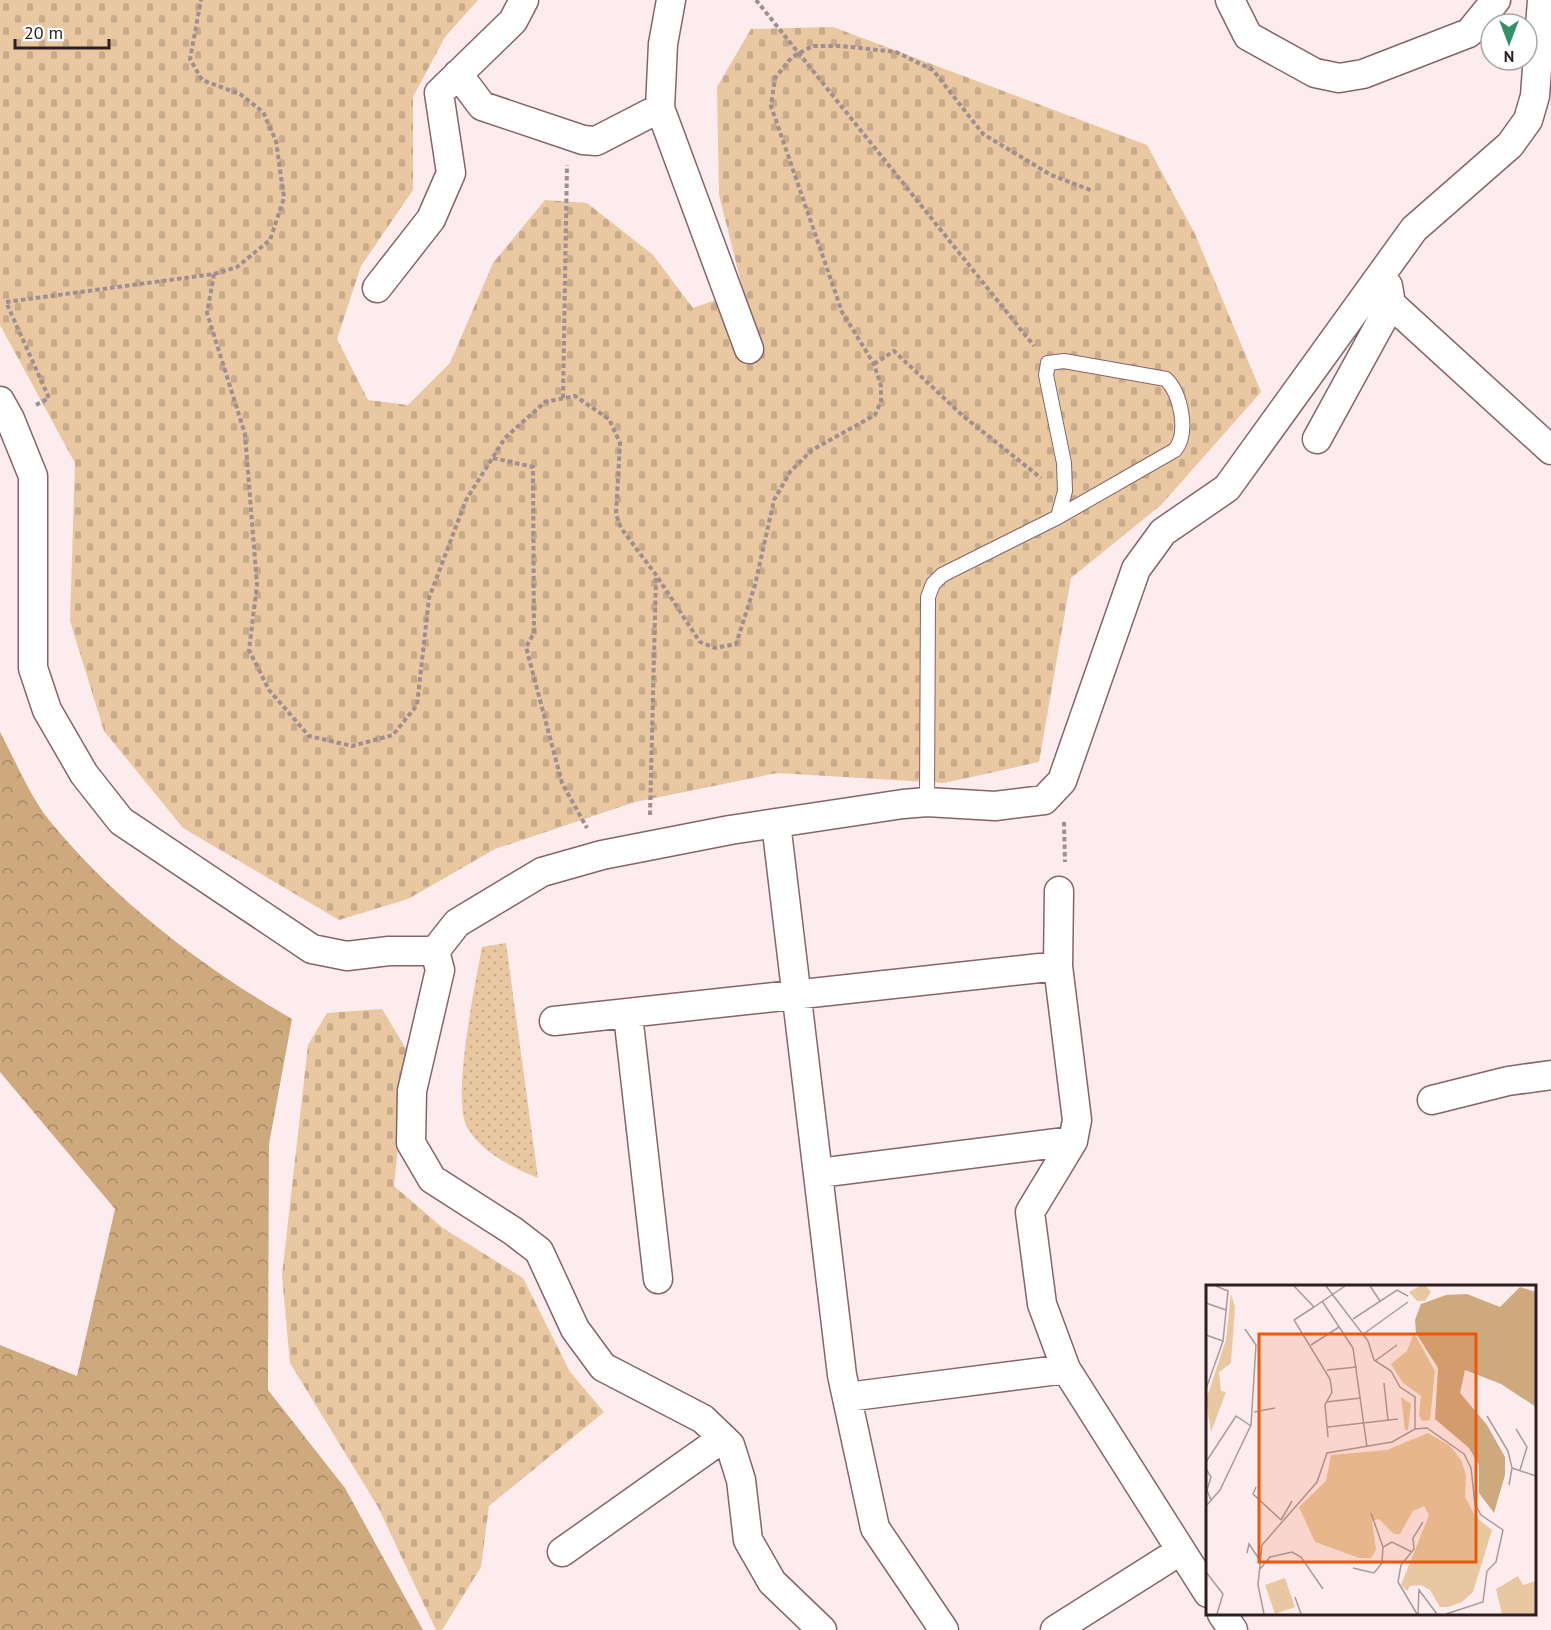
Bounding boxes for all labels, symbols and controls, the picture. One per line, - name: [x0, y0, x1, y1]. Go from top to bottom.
- scale bar: [15, 12, 110, 50]
- north arrow: [1479, 12, 1539, 72]
- text: 20 m: [24, 21, 63, 44]
- text: N: [1504, 47, 1514, 67]
- inset map: [1206, 1285, 1536, 1615]

